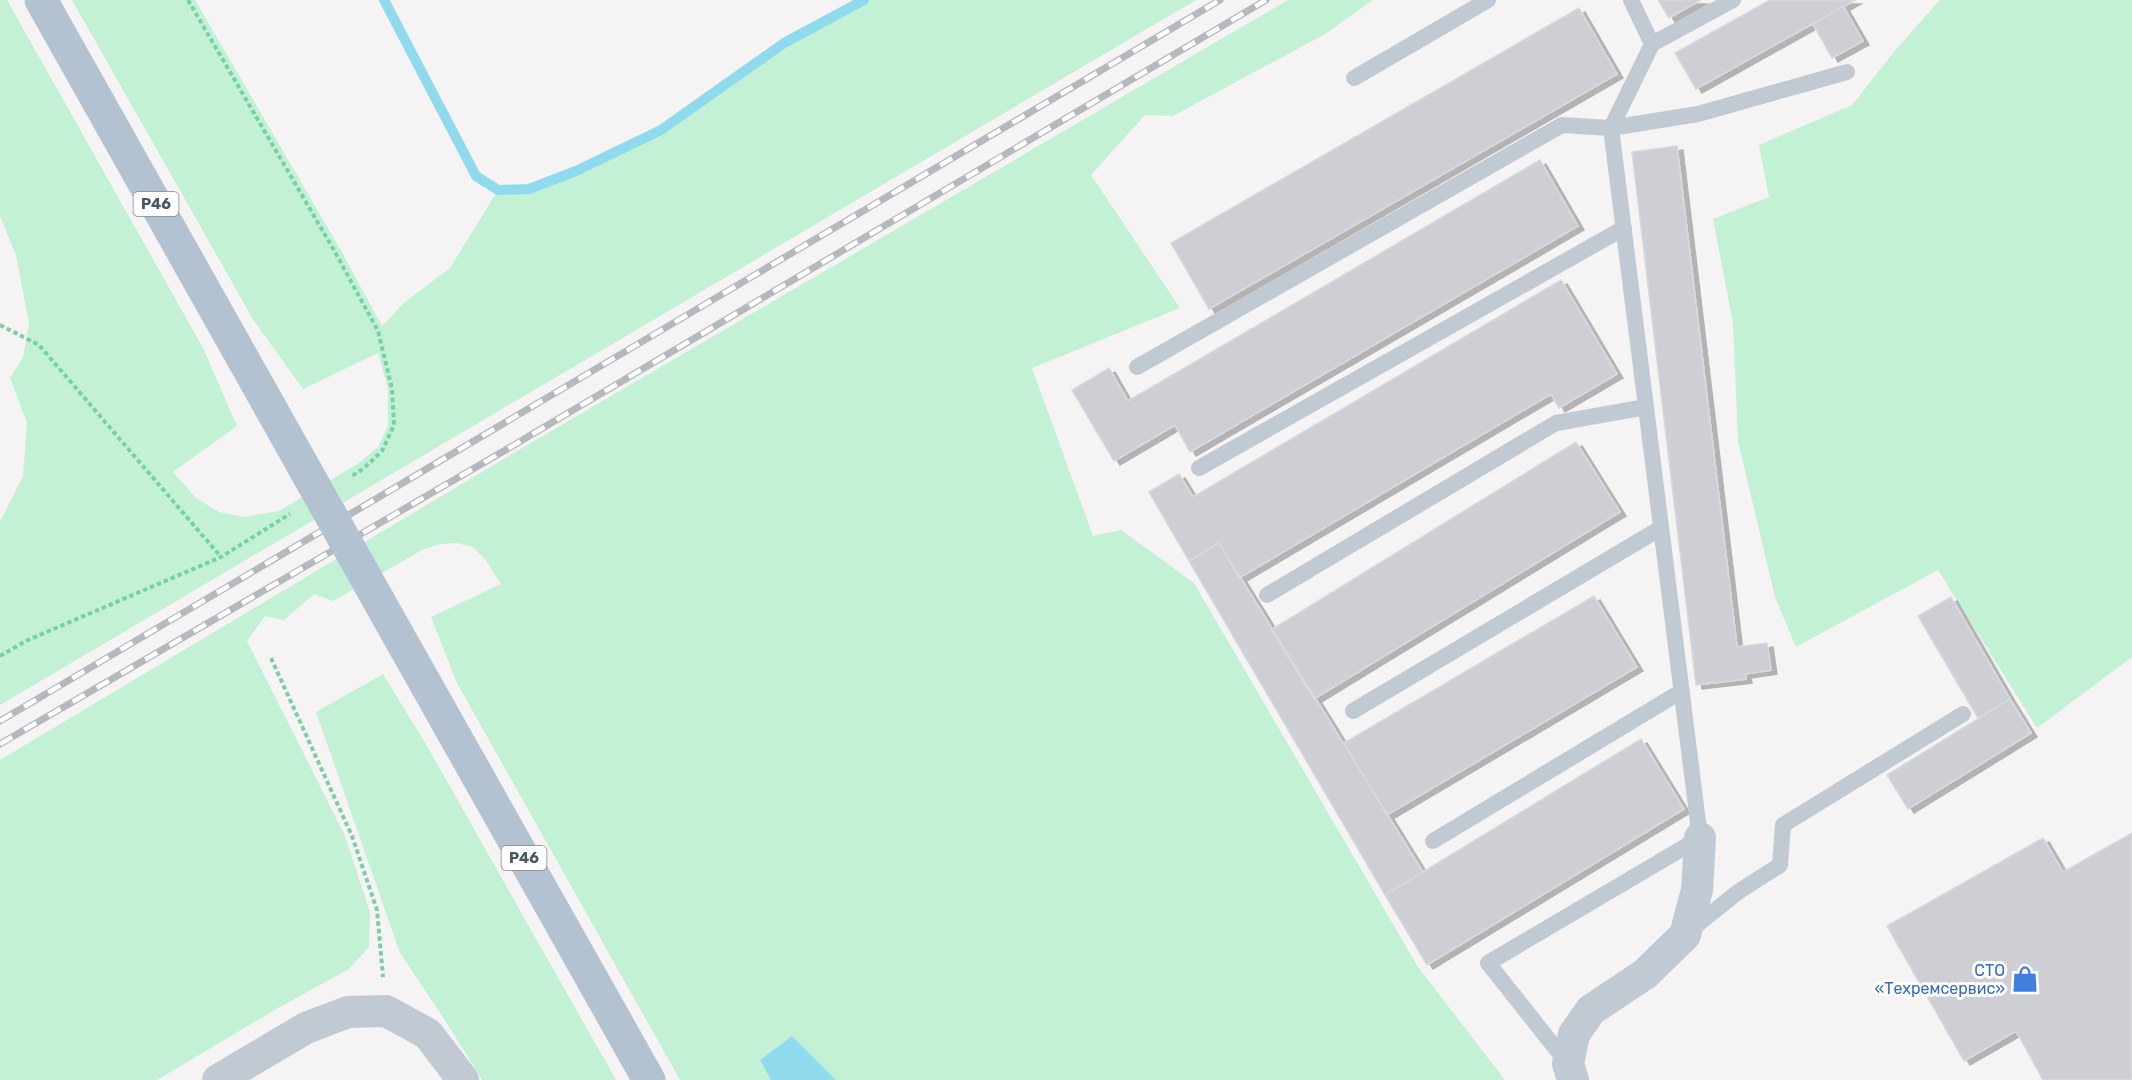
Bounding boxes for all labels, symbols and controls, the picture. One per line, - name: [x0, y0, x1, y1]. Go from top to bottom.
- road number: Р46: [134, 192, 178, 216]
- road number: Р46: [502, 846, 546, 870]
- place label: СТО «Техремсервис»: [1874, 961, 2005, 998]
- shop icon: СТО «Техремсервис»: [2010, 964, 2040, 994]

